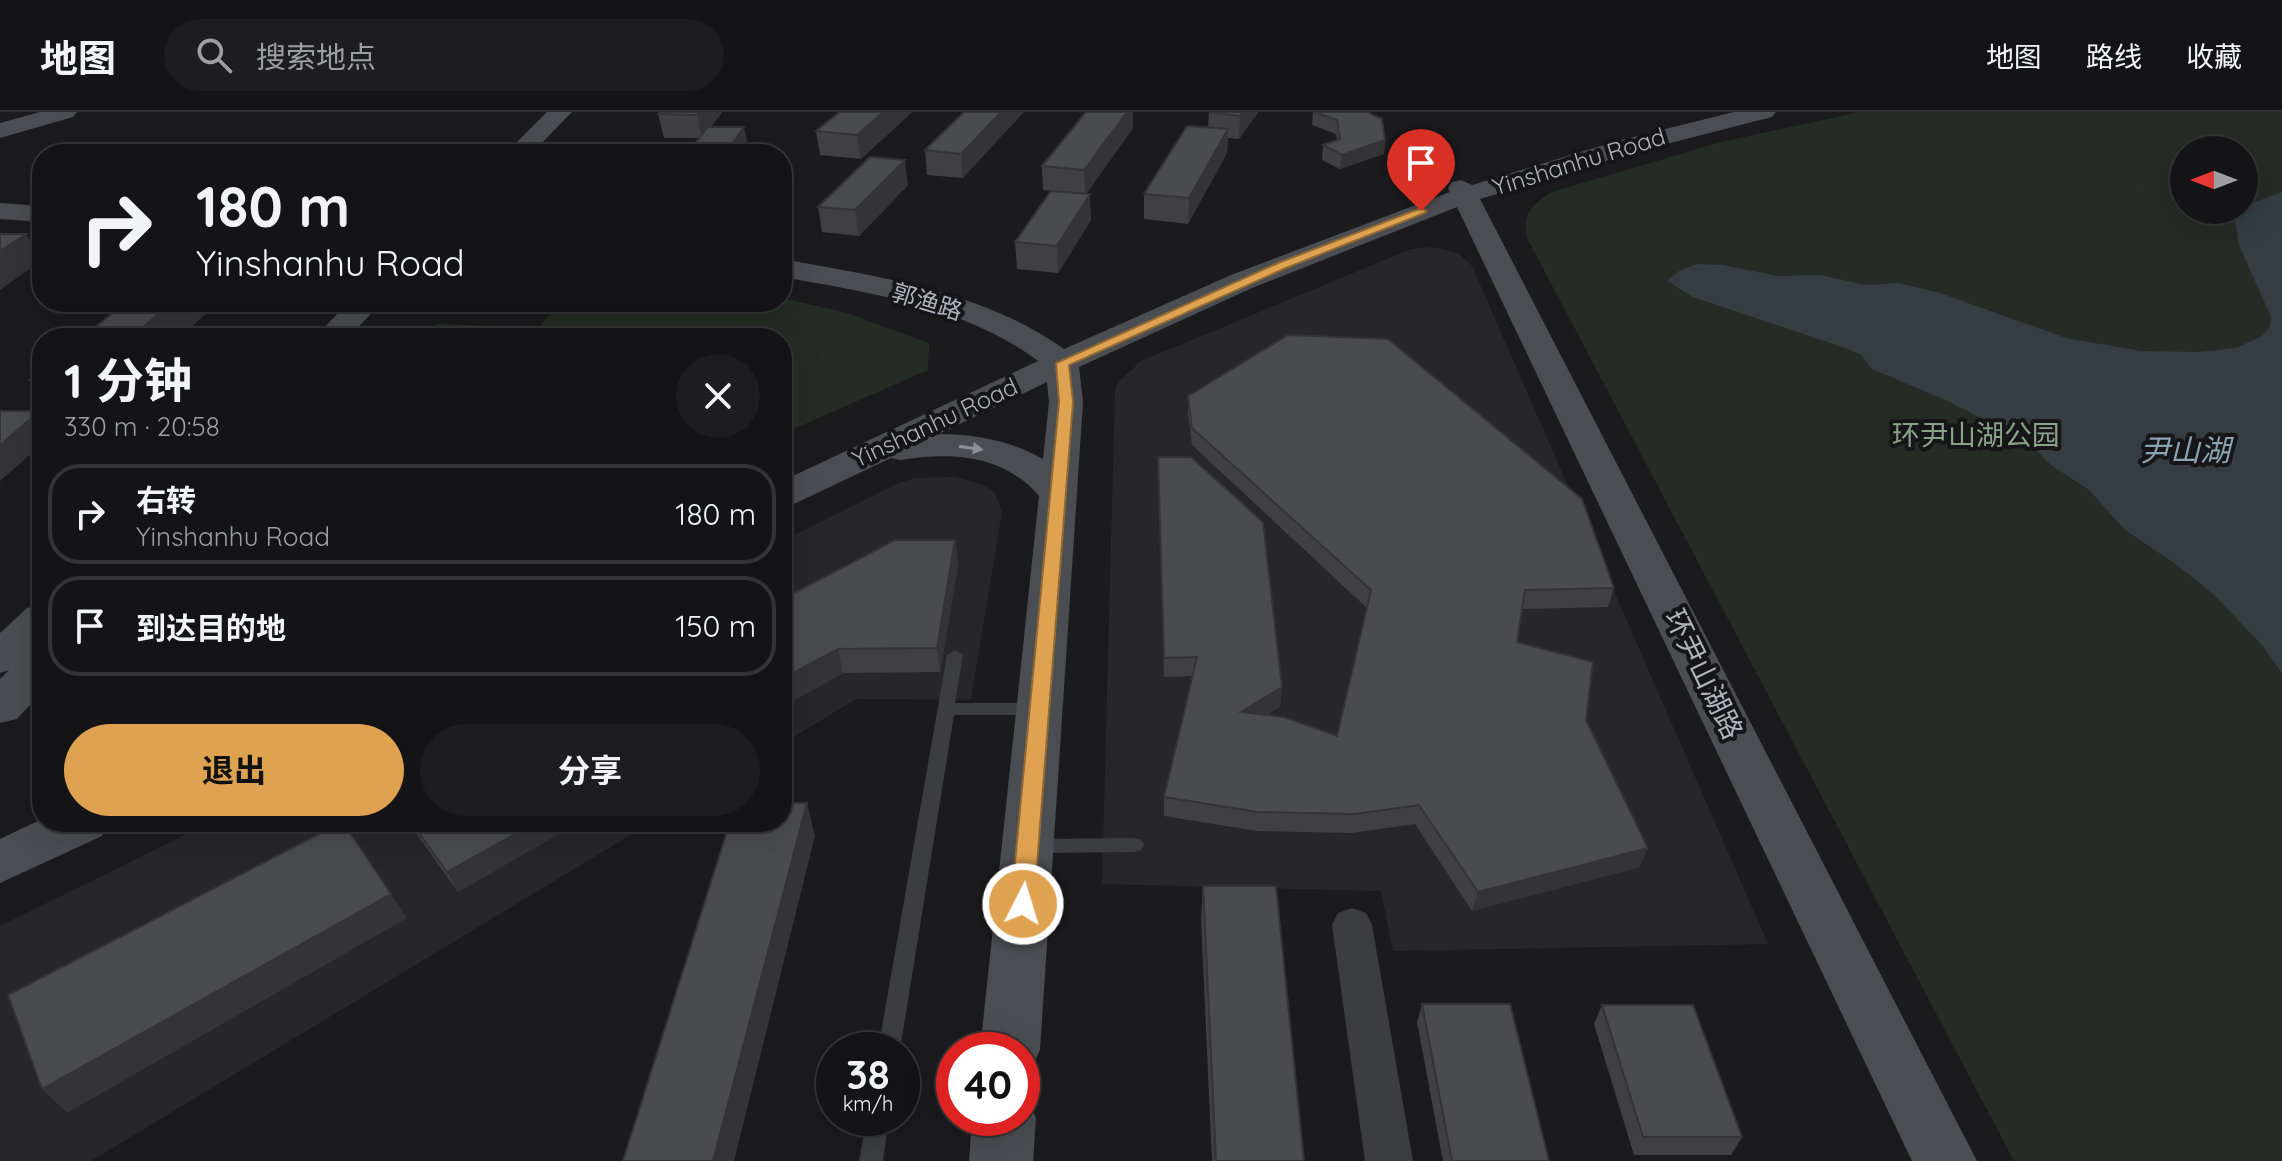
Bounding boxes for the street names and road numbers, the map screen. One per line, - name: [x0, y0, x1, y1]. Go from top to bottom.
- street label: Yinshanhu Road: [1489, 121, 1669, 202]
- street label: 郭渔路: [888, 276, 966, 326]
- street label: Yinshanhu Road: [847, 371, 1022, 474]
- street label: 环尹山湖路: [1658, 603, 1751, 744]

